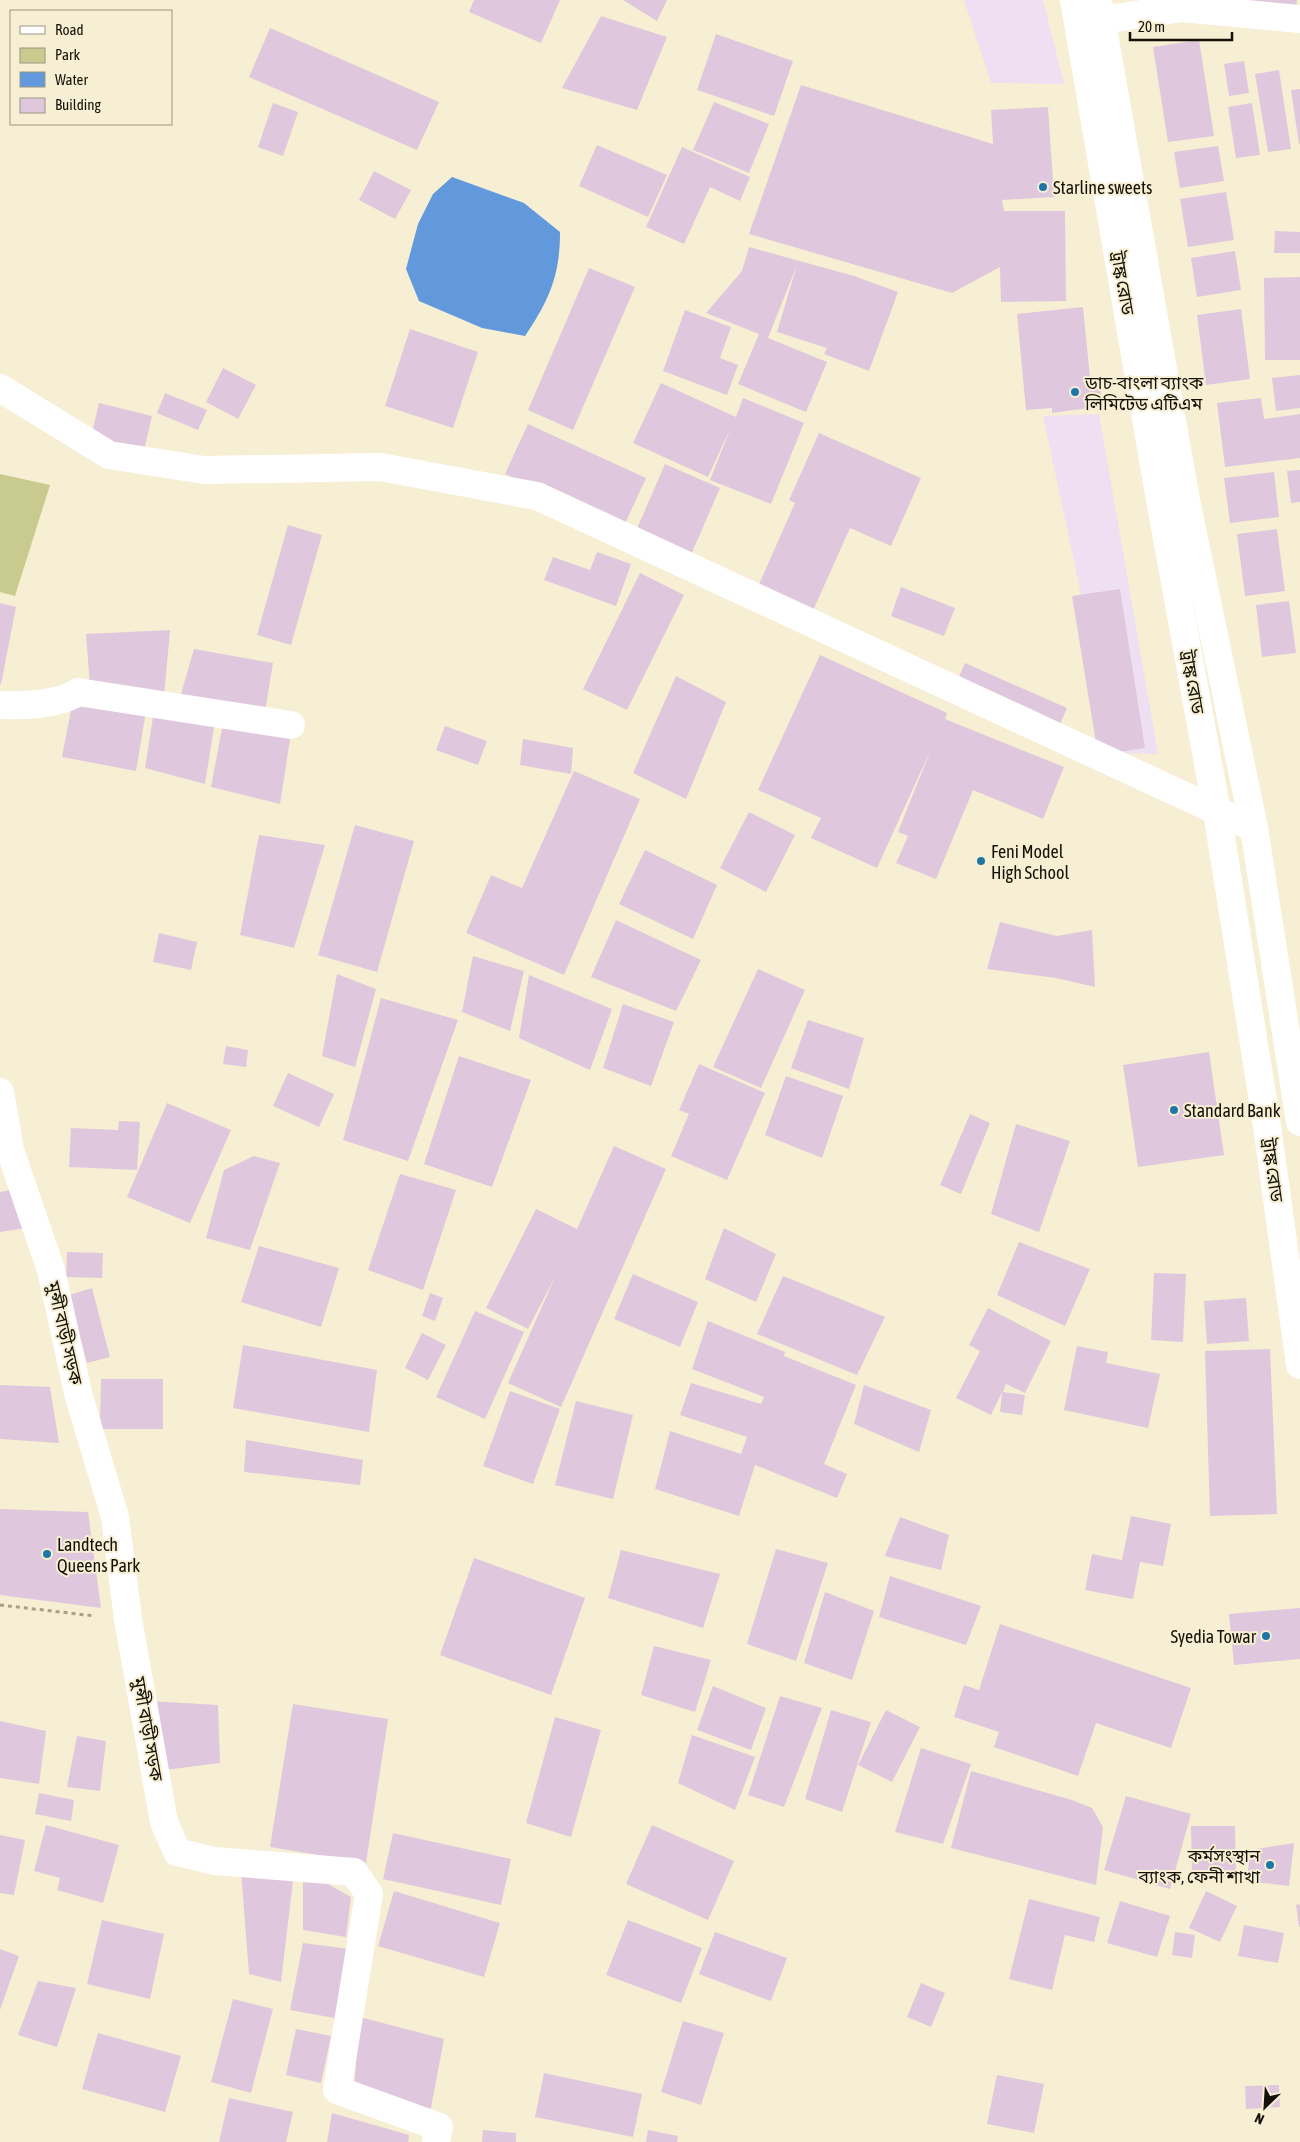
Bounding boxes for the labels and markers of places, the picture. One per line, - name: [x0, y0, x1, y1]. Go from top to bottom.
- place label: Starline sweets: [1053, 177, 1152, 198]
- marker: Starline sweets: [1037, 181, 1049, 193]
- place label: ডাচ-বাংলা ব্যাংক লিমিটেড এটিএম: [1084, 372, 1204, 414]
- marker: ডাচ-বাংলা ব্যাংক লিমিটেড এটিএম: [1069, 386, 1081, 398]
- place label: Feni Model High School: [991, 841, 1069, 883]
- marker: Feni Model High School: [975, 855, 987, 867]
- place label: Standard Bank: [1184, 1100, 1281, 1121]
- marker: Standard Bank: [1168, 1104, 1180, 1116]
- place label: Landtech Queens Park: [57, 1534, 140, 1576]
- marker: Landtech Queens Park: [41, 1548, 53, 1560]
- place label: Syedia Towar: [1170, 1626, 1257, 1647]
- marker: Syedia Towar: [1260, 1630, 1272, 1642]
- place label: কর্মসংস্থান ব্যাংক, ফেনী শাখা: [1137, 1845, 1261, 1887]
- marker: কর্মসংস্থান ব্যাংক, ফেনী শাখা: [1264, 1859, 1276, 1871]

